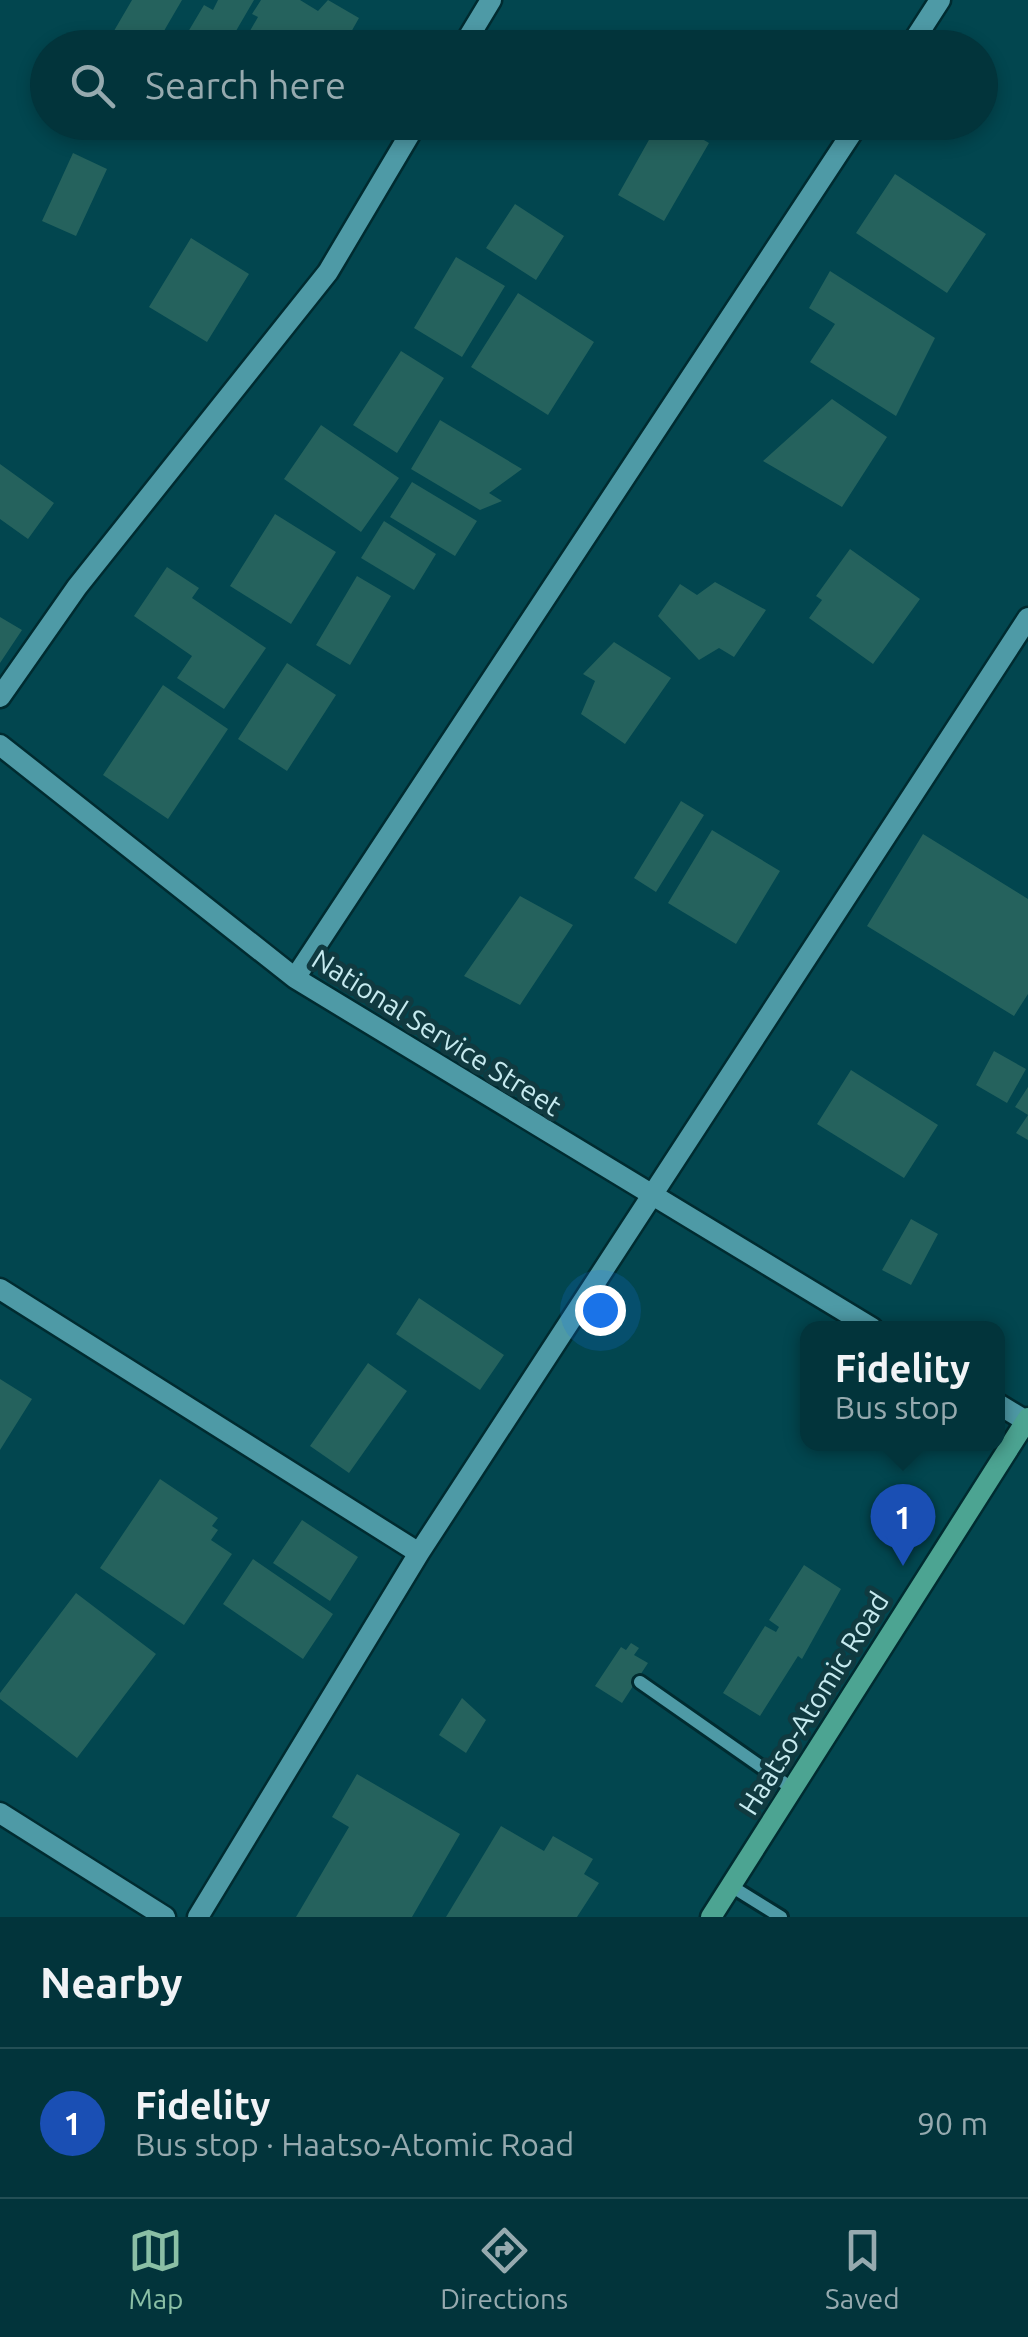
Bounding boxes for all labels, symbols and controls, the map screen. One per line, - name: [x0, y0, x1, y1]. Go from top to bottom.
- search box: [30, 30, 998, 140]
- icon: search: [65, 58, 120, 113]
- text: Search here: [145, 64, 346, 106]
- street label: National Service Street: [307, 943, 567, 1121]
- your location: [575, 1285, 626, 1336]
- popup: [800, 1321, 1005, 1451]
- text: Fidelity: [835, 1347, 970, 1389]
- text: Bus stop: [835, 1389, 958, 1425]
- pin: 1: [870, 1484, 936, 1566]
- street label: Haatso-Atomic Road: [732, 1586, 894, 1820]
- text: Nearby: [40, 1959, 183, 2006]
- text: Fidelity: [135, 2084, 271, 2126]
- text: 1: [63, 2105, 82, 2141]
- text: 90 m: [917, 2105, 988, 2141]
- text: Bus stop · Haatso-Atomic Road: [135, 2126, 574, 2162]
- tab: Map: [128, 2223, 184, 2314]
- tab: Directions: [440, 2223, 568, 2314]
- tab: Saved: [825, 2223, 900, 2314]

